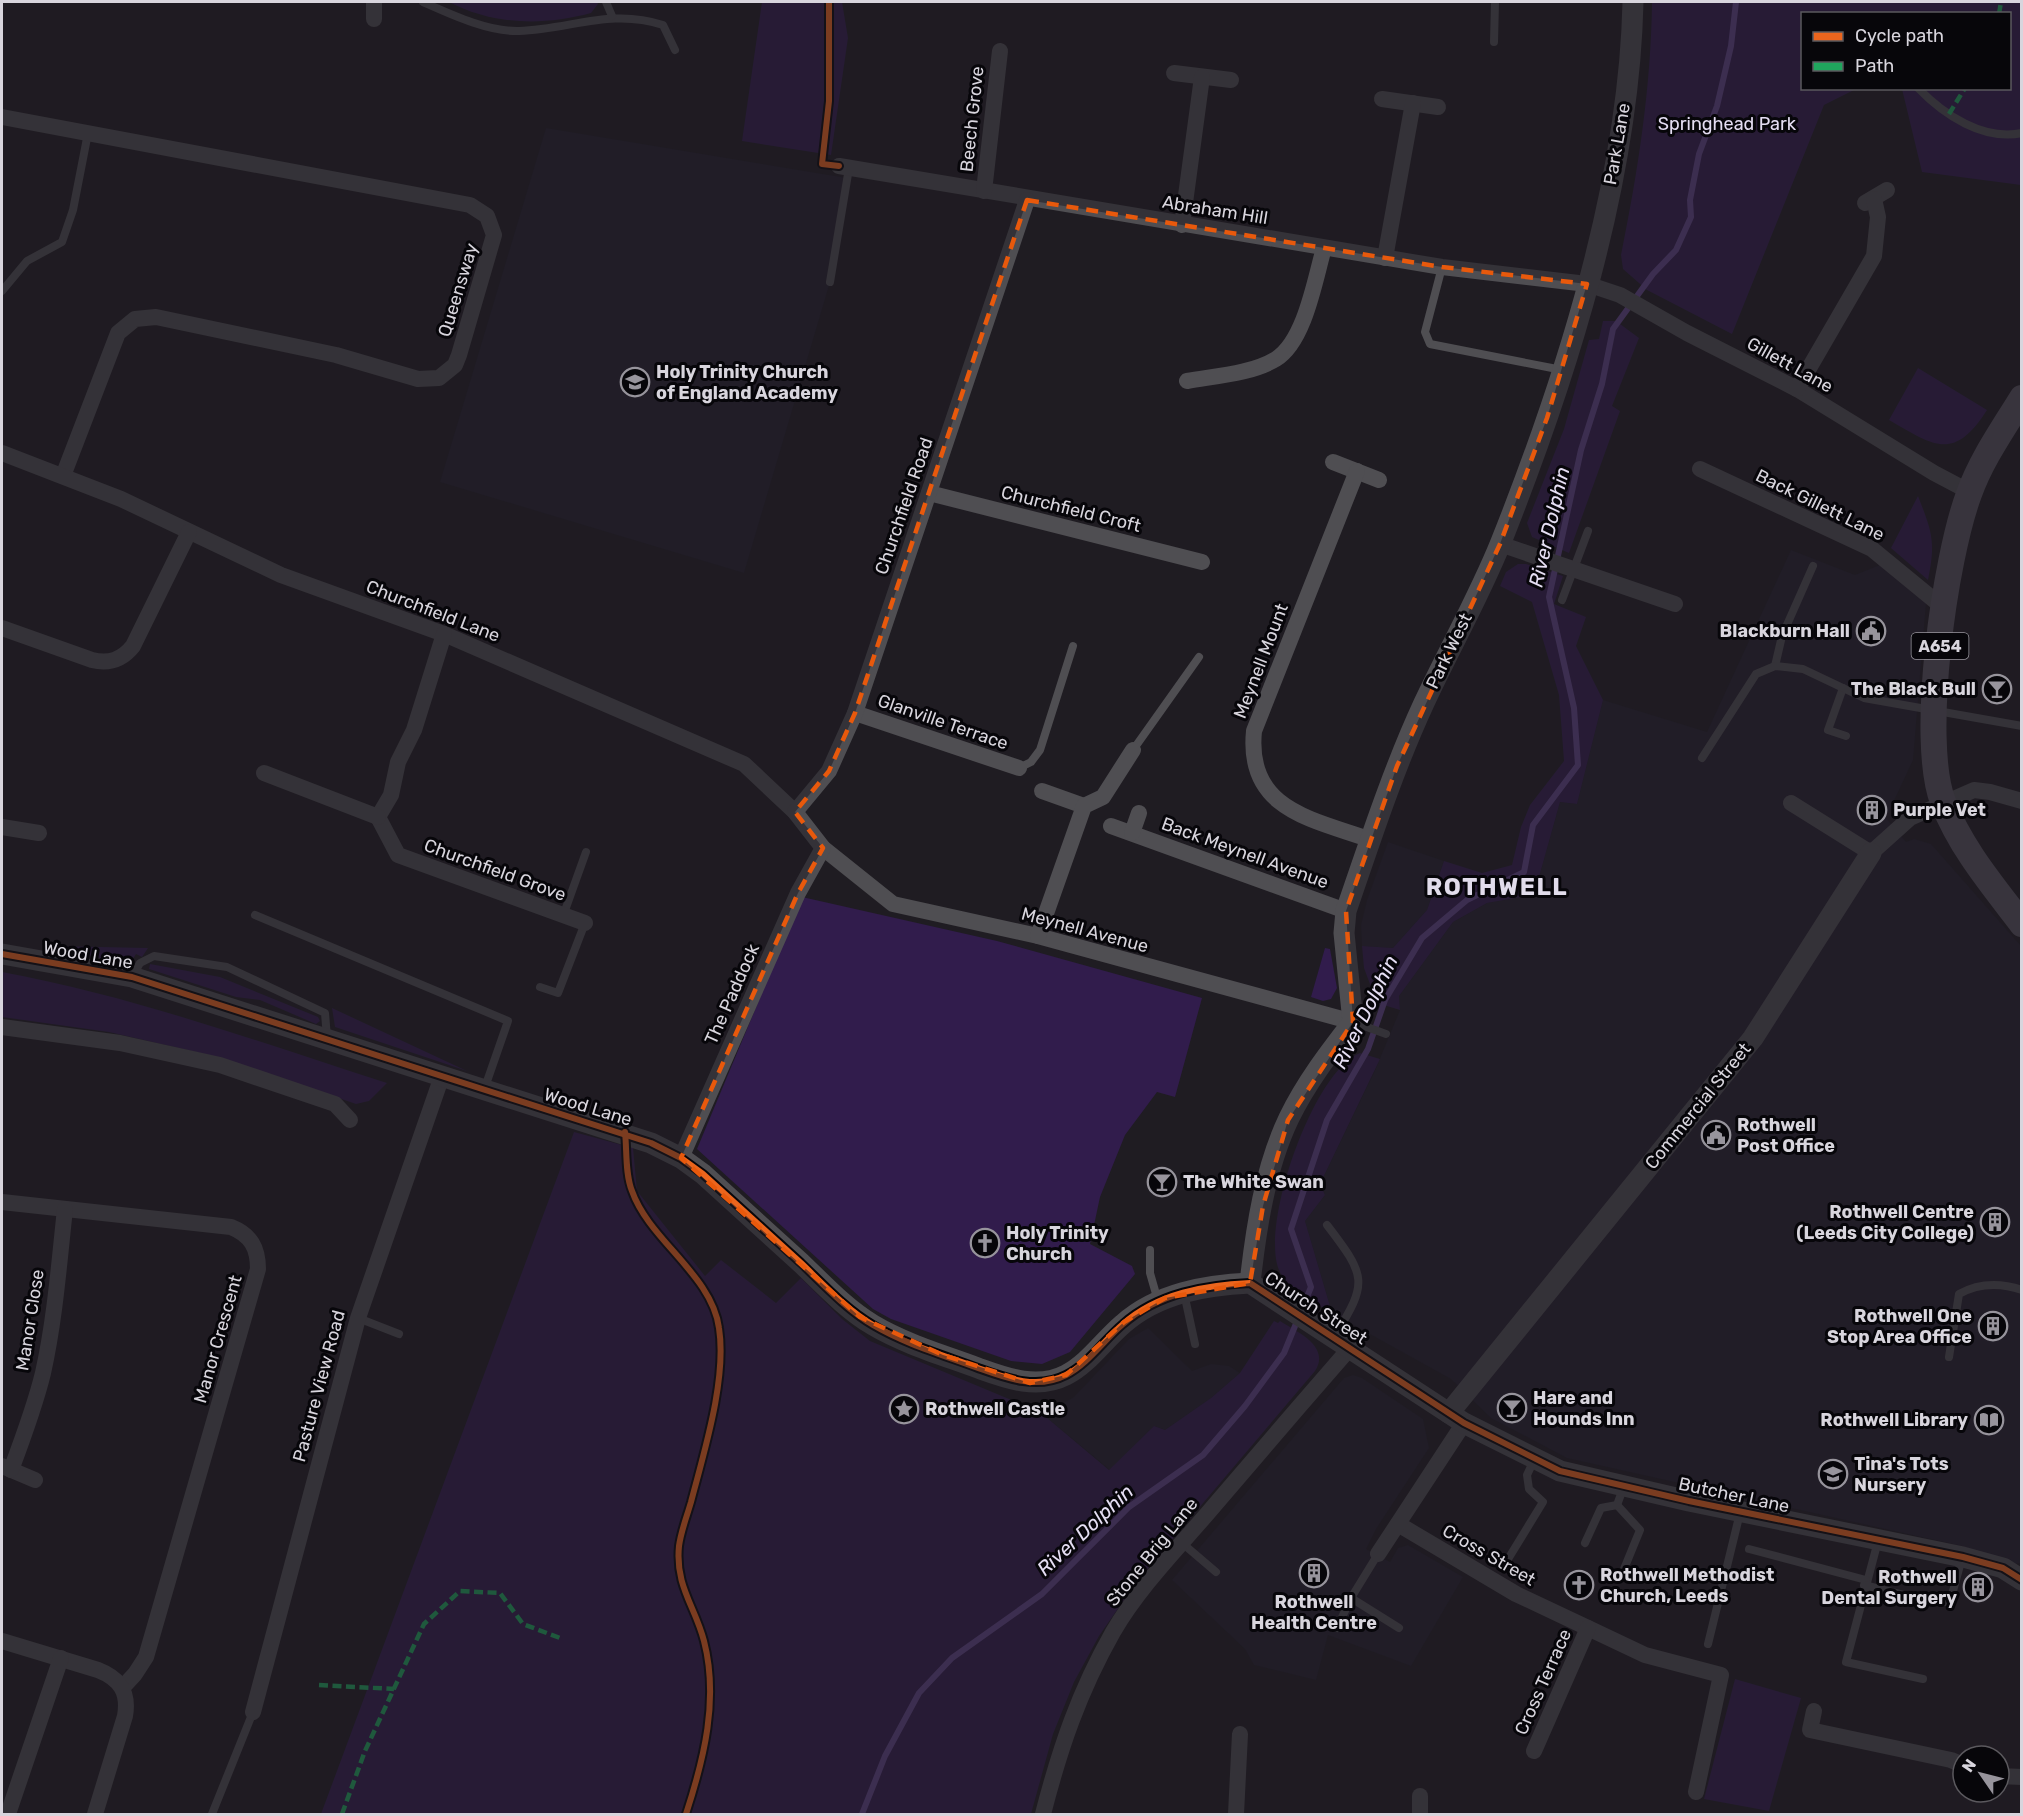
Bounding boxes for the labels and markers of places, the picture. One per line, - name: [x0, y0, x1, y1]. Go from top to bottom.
- place label: Holy Trinity Church of England Academy: [656, 361, 838, 404]
- school or university icon: Holy Trinity Church of England Academy: [619, 366, 651, 398]
- public building icon: Blackburn Hall: [1855, 615, 1887, 647]
- place label: Blackburn Hall: [1720, 620, 1850, 642]
- bar icon: The Black Bull: [1981, 673, 2013, 705]
- place label: The Black Bull: [1851, 678, 1976, 700]
- building icon: Purple Vet: [1856, 794, 1888, 826]
- place label: Purple Vet: [1893, 799, 1986, 821]
- place label: Rothwell Post Office: [1737, 1114, 1835, 1157]
- public building icon: Rothwell Post Office: [1700, 1119, 1732, 1151]
- bar icon: The White Swan: [1146, 1166, 1178, 1198]
- place label: The White Swan: [1183, 1171, 1324, 1193]
- place label: Rothwell Centre (Leeds City College): [1796, 1201, 1974, 1244]
- building icon: Rothwell Centre (Leeds City College): [1979, 1206, 2011, 1238]
- place label: Holy Trinity Church: [1006, 1222, 1109, 1265]
- church icon: Holy Trinity Church: [969, 1227, 1001, 1259]
- place label: Rothwell One Stop Area Office: [1827, 1305, 1972, 1348]
- building icon: Rothwell One Stop Area Office: [1977, 1310, 2009, 1342]
- place label: Hare and Hounds Inn: [1533, 1387, 1635, 1430]
- bar icon: Hare and Hounds Inn: [1496, 1392, 1528, 1424]
- place icon: Rothwell Castle: [888, 1393, 920, 1425]
- place label: Rothwell Castle: [925, 1398, 1066, 1420]
- library icon: Rothwell Library: [1973, 1404, 2005, 1436]
- place label: Rothwell Library: [1820, 1409, 1968, 1431]
- place label: Tina's Tots Nursery: [1854, 1453, 1949, 1496]
- school or university icon: Tina's Tots Nursery: [1817, 1458, 1849, 1490]
- building icon: Rothwell Health Centre: [1298, 1557, 1330, 1589]
- place label: Rothwell Methodist Church, Leeds: [1600, 1564, 1774, 1607]
- place label: Rothwell Dental Surgery: [1821, 1566, 1957, 1609]
- church icon: Rothwell Methodist Church, Leeds: [1563, 1569, 1595, 1601]
- building icon: Rothwell Dental Surgery: [1962, 1571, 1994, 1603]
- place label: Rothwell Health Centre: [1251, 1591, 1377, 1634]

